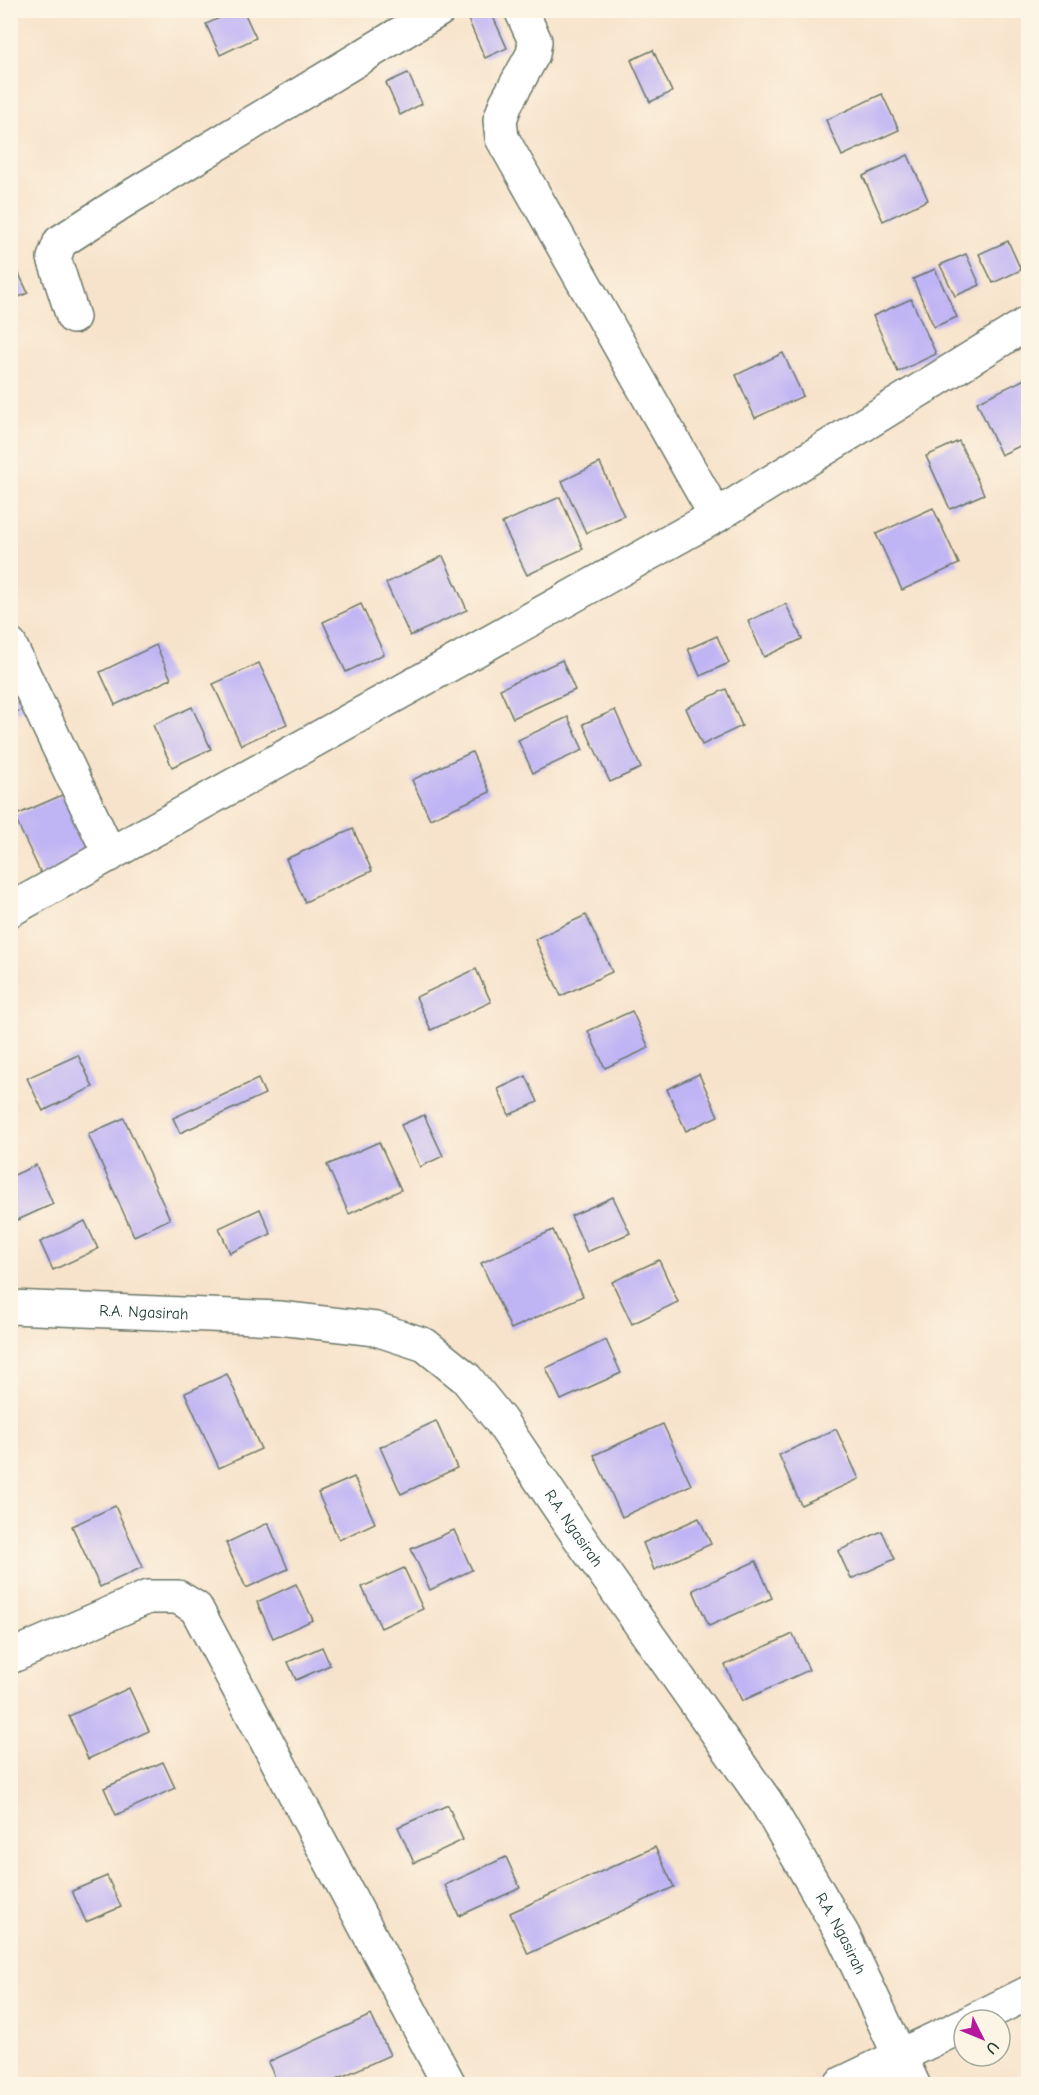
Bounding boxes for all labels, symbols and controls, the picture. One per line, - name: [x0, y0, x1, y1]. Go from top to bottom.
- street label: R.A. Ngasirah: [99, 1302, 189, 1323]
- street label: R.A. Ngasirah: [541, 1486, 606, 1570]
- street label: R.A. Ngasirah: [812, 1890, 869, 1977]
- north arrow: [952, 2008, 1012, 2068]
- text: U: [982, 2037, 1002, 2058]

